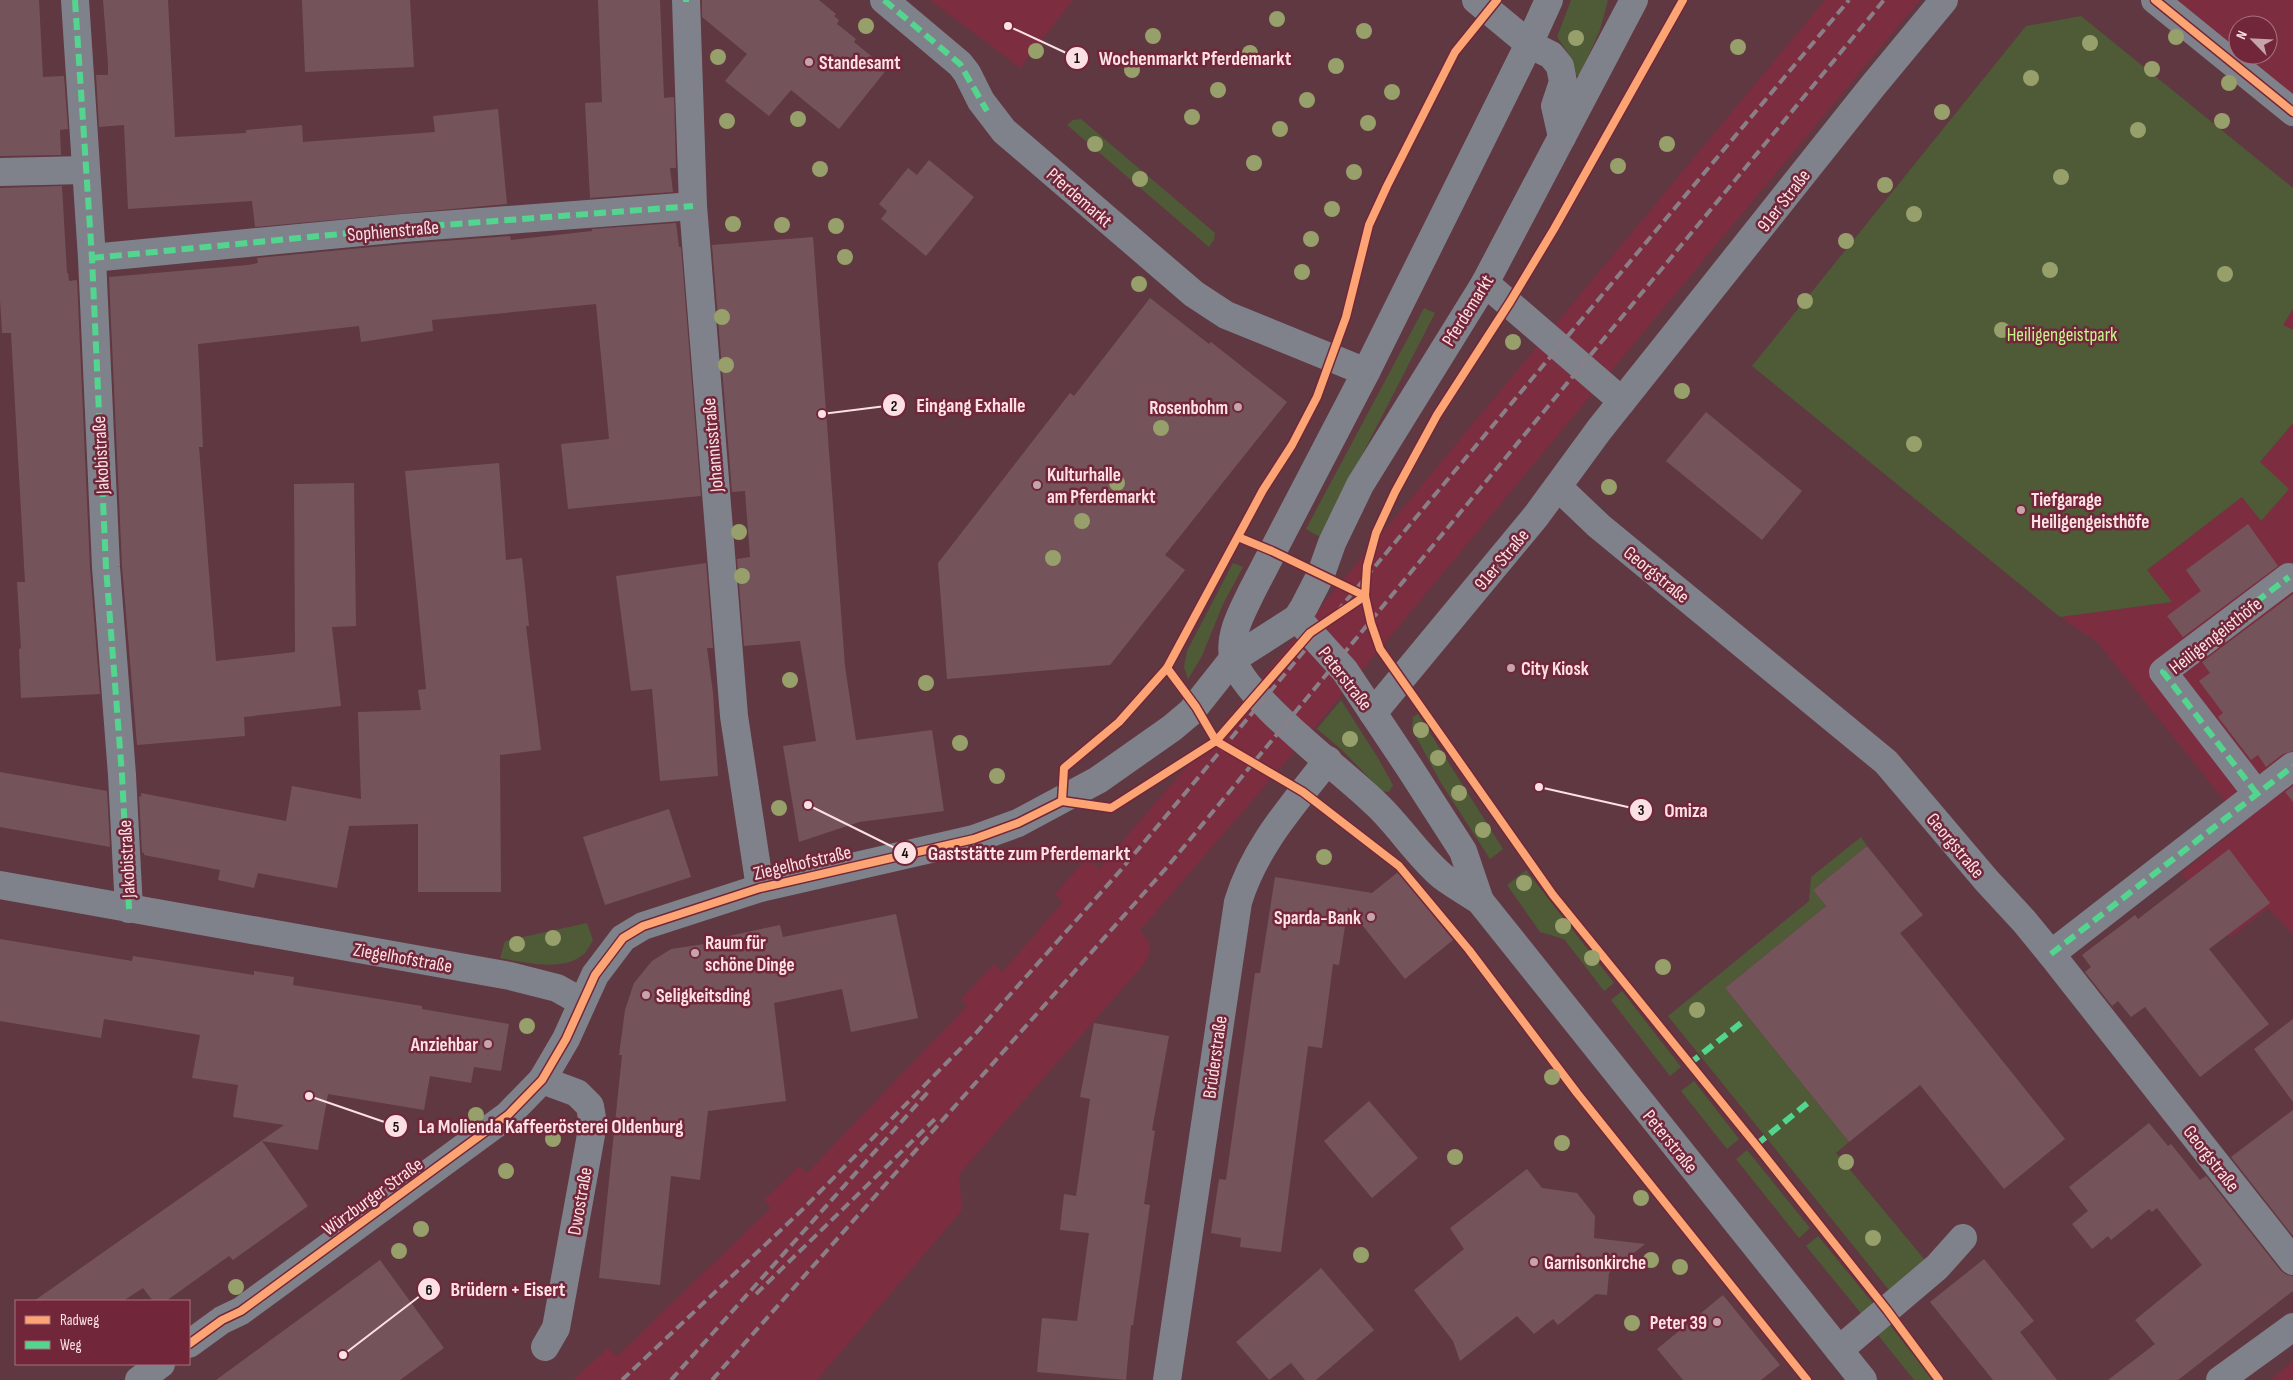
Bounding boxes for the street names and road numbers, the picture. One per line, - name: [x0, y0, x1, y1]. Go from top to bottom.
- street label: Pferdemarkt: [1041, 163, 1117, 233]
- street label: 91er Straße: [1753, 165, 1816, 237]
- street label: Sophienstraße: [346, 216, 440, 247]
- street label: Pferdemarkt: [1437, 271, 1499, 351]
- street label: Johannisstraße: [698, 397, 729, 494]
- street label: Jakobistraße: [88, 415, 115, 496]
- street label: 91er Straße: [1470, 525, 1534, 595]
- street label: Georgstraße: [1618, 542, 1694, 609]
- street label: Heiligengeisthöfe: [2165, 593, 2267, 680]
- street label: Peterstraße: [1313, 642, 1377, 715]
- street label: Georgstraße: [1921, 809, 1989, 883]
- street label: Jakobistraße: [114, 819, 141, 900]
- street label: Ziegelhofstraße: [751, 841, 854, 886]
- street label: Ziegelhofstraße: [352, 938, 454, 978]
- street label: Brüderstraße: [1198, 1014, 1233, 1100]
- street label: Peterstraße: [1637, 1106, 1702, 1178]
- street label: Georgstraße: [2178, 1121, 2244, 1197]
- street label: Würzburger Straße: [318, 1153, 428, 1241]
- street label: Dwostraße: [563, 1166, 598, 1237]

